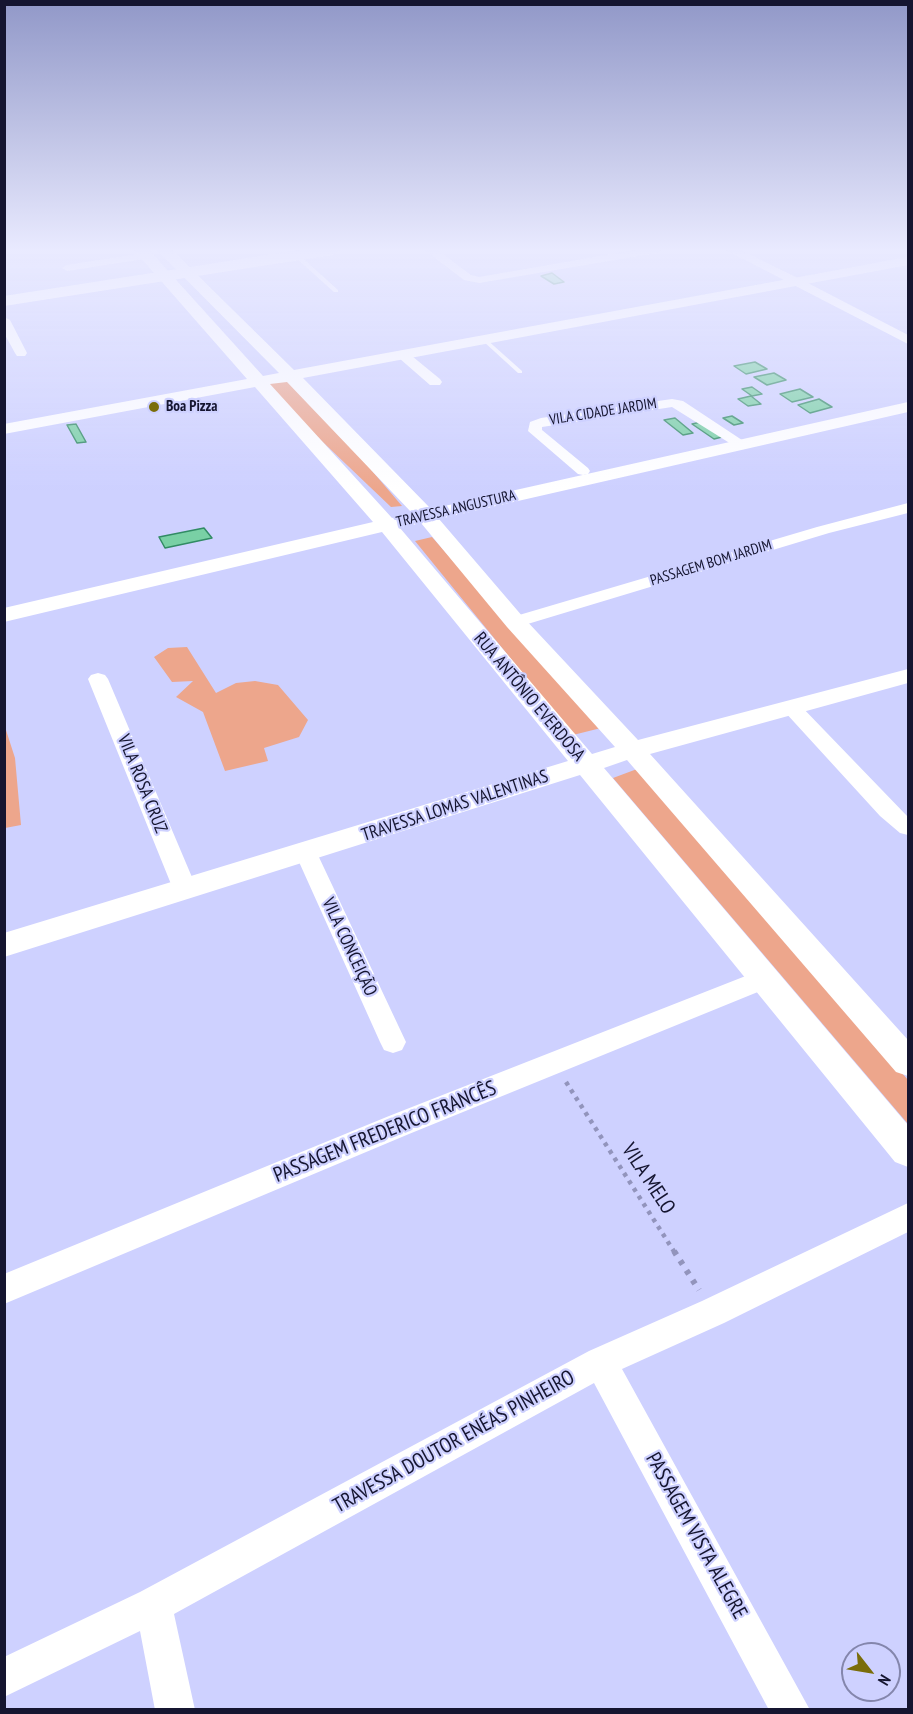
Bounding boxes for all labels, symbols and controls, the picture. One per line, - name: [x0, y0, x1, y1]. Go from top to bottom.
- street label: VILA CIDADE JARDIM: [548, 395, 658, 429]
- place label: Boa Pizza: [166, 398, 217, 416]
- marker: Boa Pizza: [147, 400, 161, 414]
- street label: TRAVESSA ANGUSTURA: [395, 487, 517, 531]
- street label: PASSAGEM BOM JARDIM: [648, 536, 774, 590]
- street label: RUA ANTÔNIO EVERDOSA: [469, 628, 589, 766]
- street label: VILA ROSA CRUZ: [112, 731, 172, 837]
- street label: TRAVESSA LOMAS VALENTINAS: [359, 766, 551, 846]
- street label: VILA CONCEIÇÃO: [317, 894, 381, 1000]
- street label: PASSAGEM FREDERICO FRANCÊS: [270, 1076, 500, 1188]
- street label: VILA MELO: [616, 1139, 680, 1219]
- street label: TRAVESSA DOUTOR ENÉAS PINHEIRO: [329, 1365, 579, 1519]
- street label: PASSAGEM VISTA ALEGRE: [640, 1448, 752, 1624]
- north arrow: [841, 1642, 901, 1702]
- text: N: [874, 1671, 896, 1689]

